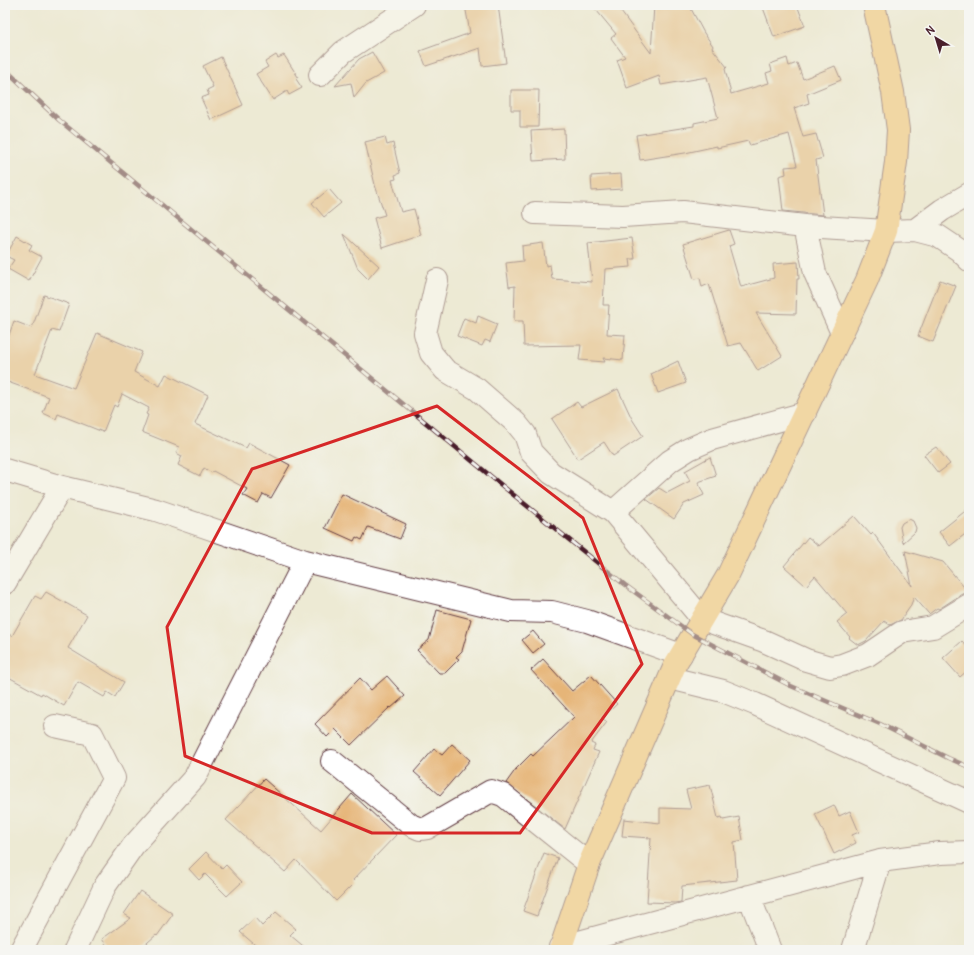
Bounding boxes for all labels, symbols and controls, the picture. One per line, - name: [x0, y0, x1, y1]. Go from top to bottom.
- north arrow: [916, 18, 956, 58]
- text: N: [923, 23, 938, 38]

